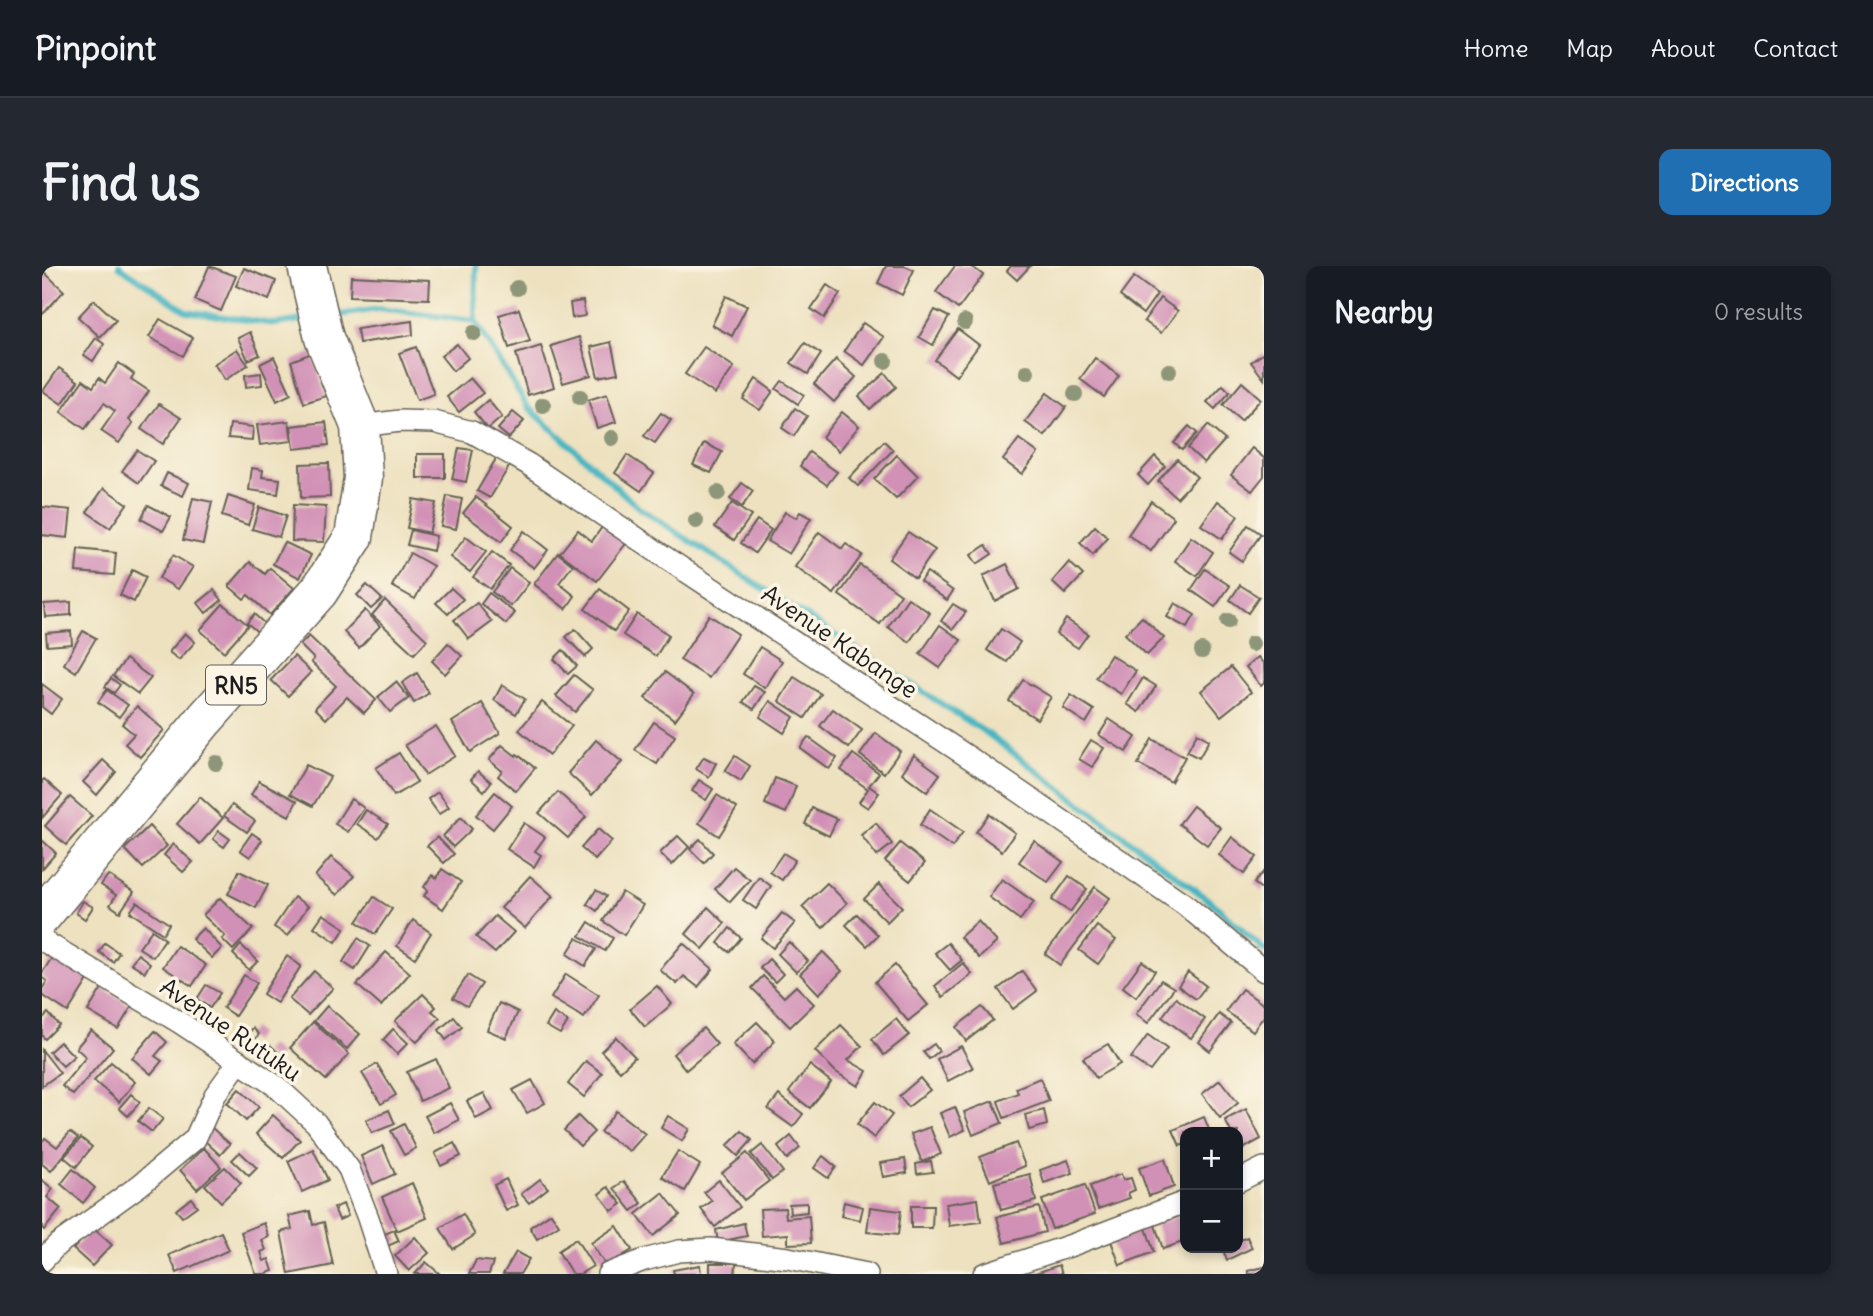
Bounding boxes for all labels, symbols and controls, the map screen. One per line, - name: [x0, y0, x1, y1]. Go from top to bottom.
- text: Pinpoint: [35, 27, 156, 69]
- text: Home: [1464, 33, 1528, 63]
- text: Map: [1566, 33, 1613, 63]
- text: About: [1651, 33, 1715, 63]
- text: Contact: [1753, 33, 1838, 63]
- button: Directions: [1659, 149, 1831, 215]
- text: Find us: [42, 152, 200, 213]
- text: Nearby: [1334, 293, 1434, 331]
- text: 0 results: [1714, 297, 1803, 326]
- street label: Avenue Kabange: [756, 578, 924, 704]
- road number: RN5: [206, 666, 266, 704]
- street label: Avenue Rutuku: [155, 971, 307, 1087]
- map controls: [1180, 1127, 1243, 1253]
- button: +: [1180, 1127, 1243, 1190]
- button: −: [1180, 1190, 1243, 1253]

